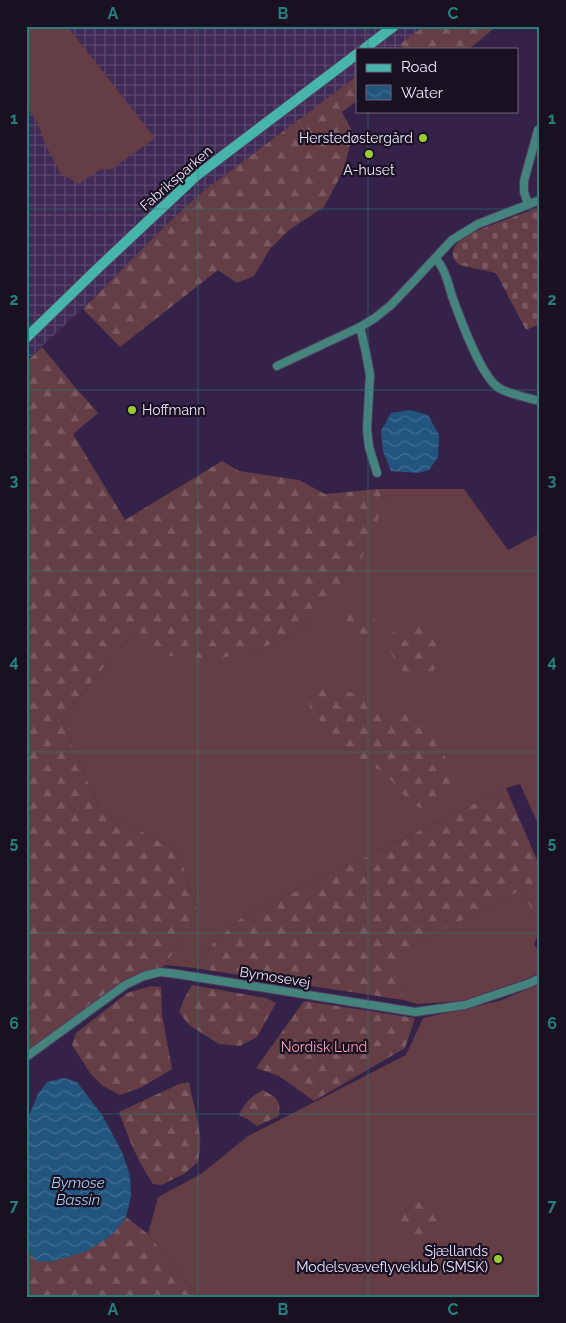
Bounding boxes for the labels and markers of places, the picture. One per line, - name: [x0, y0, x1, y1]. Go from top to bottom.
- place label: Herstedøstergård: [299, 130, 413, 146]
- marker: Herstedøstergård: [417, 132, 429, 144]
- marker: A-huset: [363, 148, 375, 160]
- place label: A-huset: [343, 162, 395, 178]
- place label: Hoffmann: [142, 402, 205, 418]
- marker: Hoffmann: [126, 404, 138, 416]
- place label: Sjællands Modelsvæveflyveklub (SMSK): [296, 1243, 488, 1275]
- marker: Sjællands Modelsvæveflyveklub (SMSK): [492, 1253, 504, 1265]

